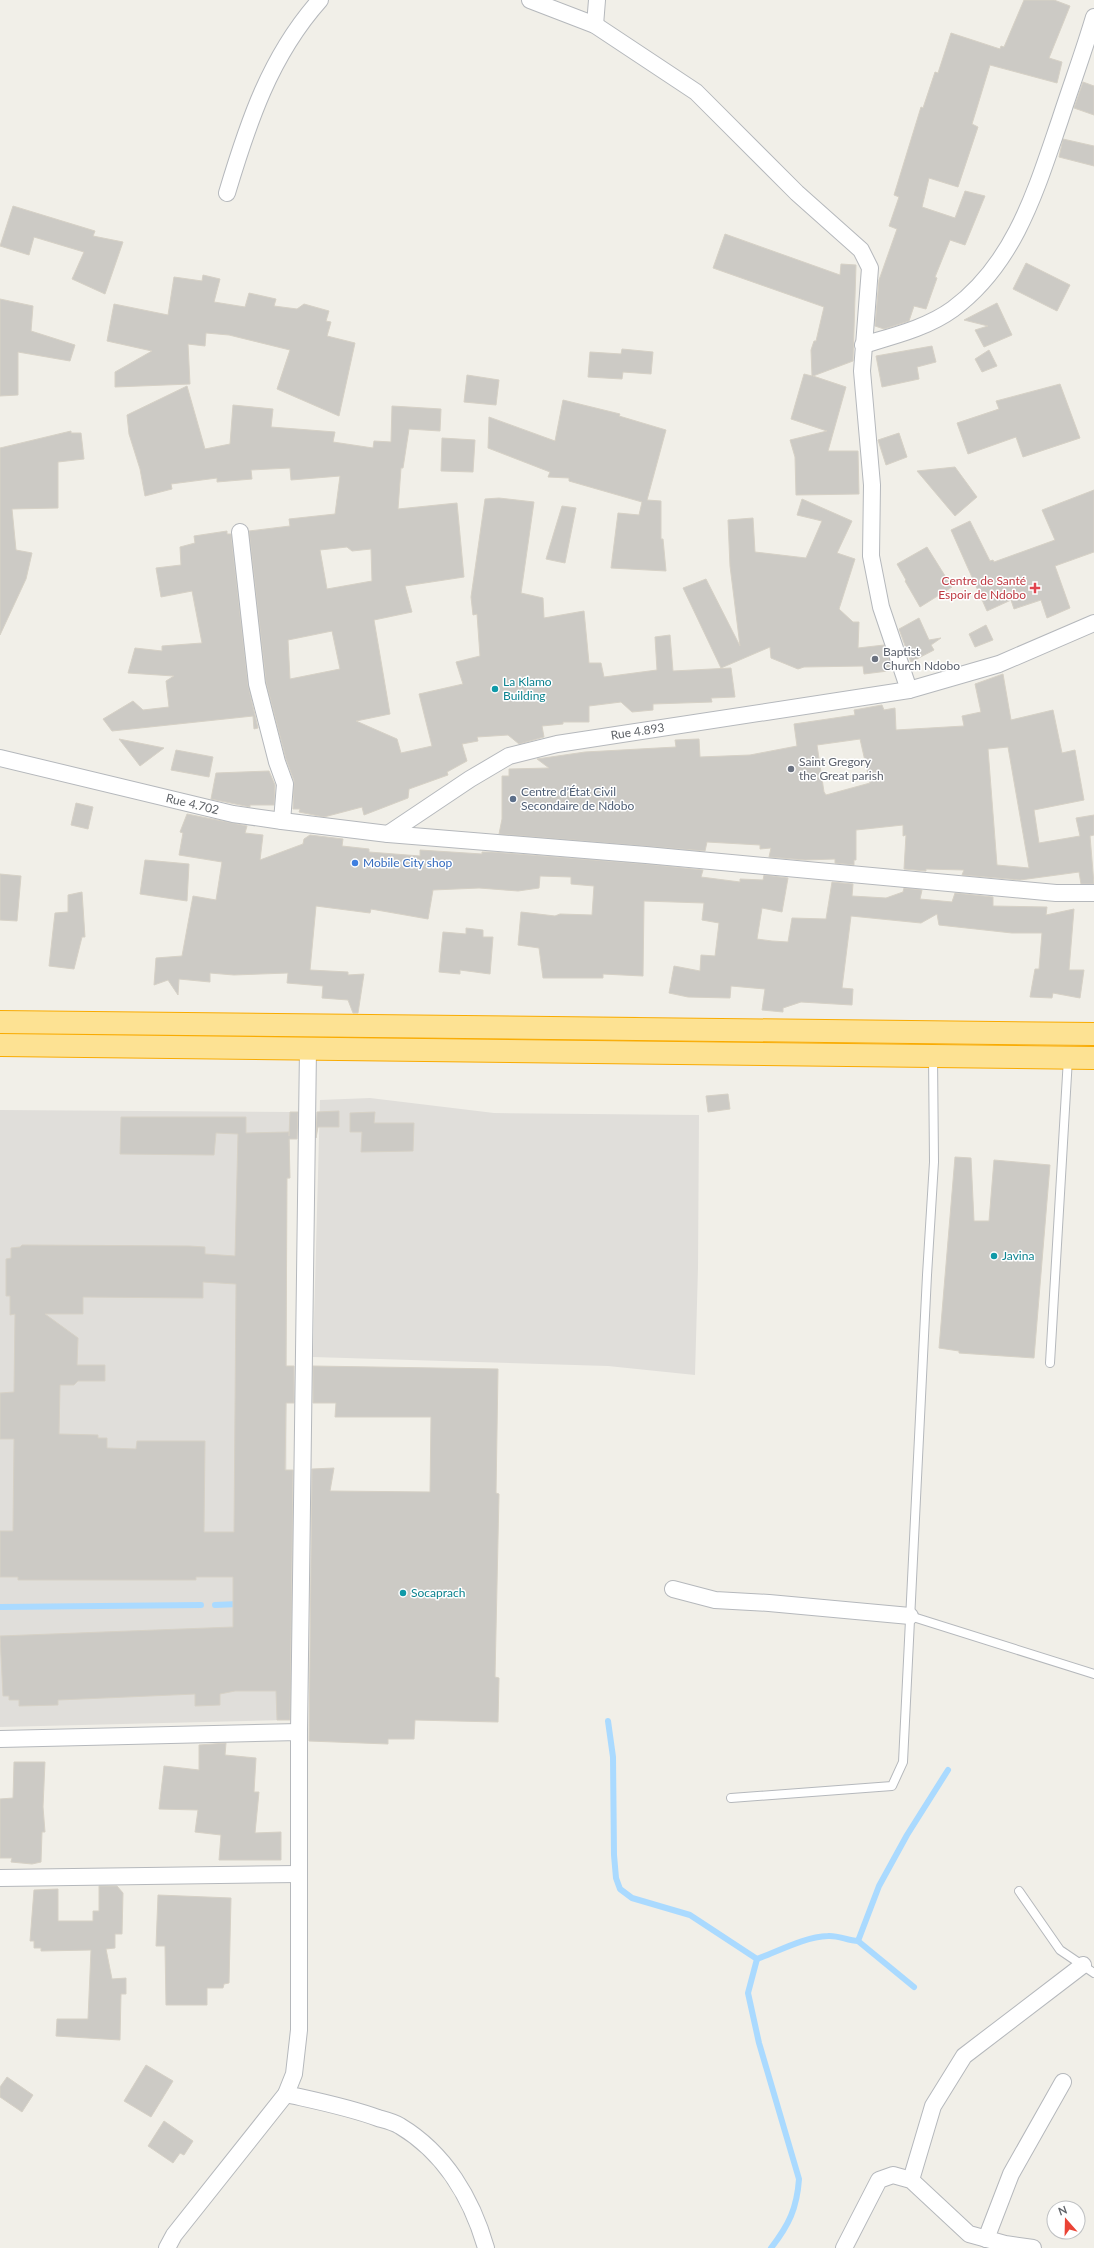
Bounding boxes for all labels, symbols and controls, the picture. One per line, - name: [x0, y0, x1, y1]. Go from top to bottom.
- place label: Centre de Santé Espoir de Ndobo: [938, 573, 1026, 602]
- marker: Centre de Santé Espoir de Ndobo: [1029, 582, 1041, 594]
- place label: Baptist Church Ndobo: [883, 644, 960, 673]
- marker: Baptist Church Ndobo: [870, 654, 880, 664]
- place label: La Klamo Building: [503, 674, 552, 703]
- marker: La Klamo Building: [490, 684, 500, 694]
- street label: Rue 4.893: [610, 720, 665, 743]
- place label: Saint Gregory the Great parish: [799, 754, 884, 783]
- marker: Saint Gregory the Great parish: [786, 764, 796, 774]
- place label: Centre d’État Civil Secondaire de Ndobo: [521, 784, 634, 813]
- street label: Rue 4.702: [165, 790, 221, 817]
- marker: Centre d’État Civil Secondaire de Ndobo: [508, 794, 518, 804]
- place label: Mobile City shop: [363, 855, 452, 870]
- marker: Mobile City shop: [350, 858, 360, 868]
- place label: Javina: [1002, 1248, 1034, 1263]
- marker: Javina: [989, 1251, 999, 1261]
- place label: Socaprach: [411, 1585, 465, 1600]
- marker: Socaprach: [398, 1588, 408, 1598]
- north arrow: [1046, 2200, 1086, 2240]
- text: N: [1056, 2203, 1069, 2218]

